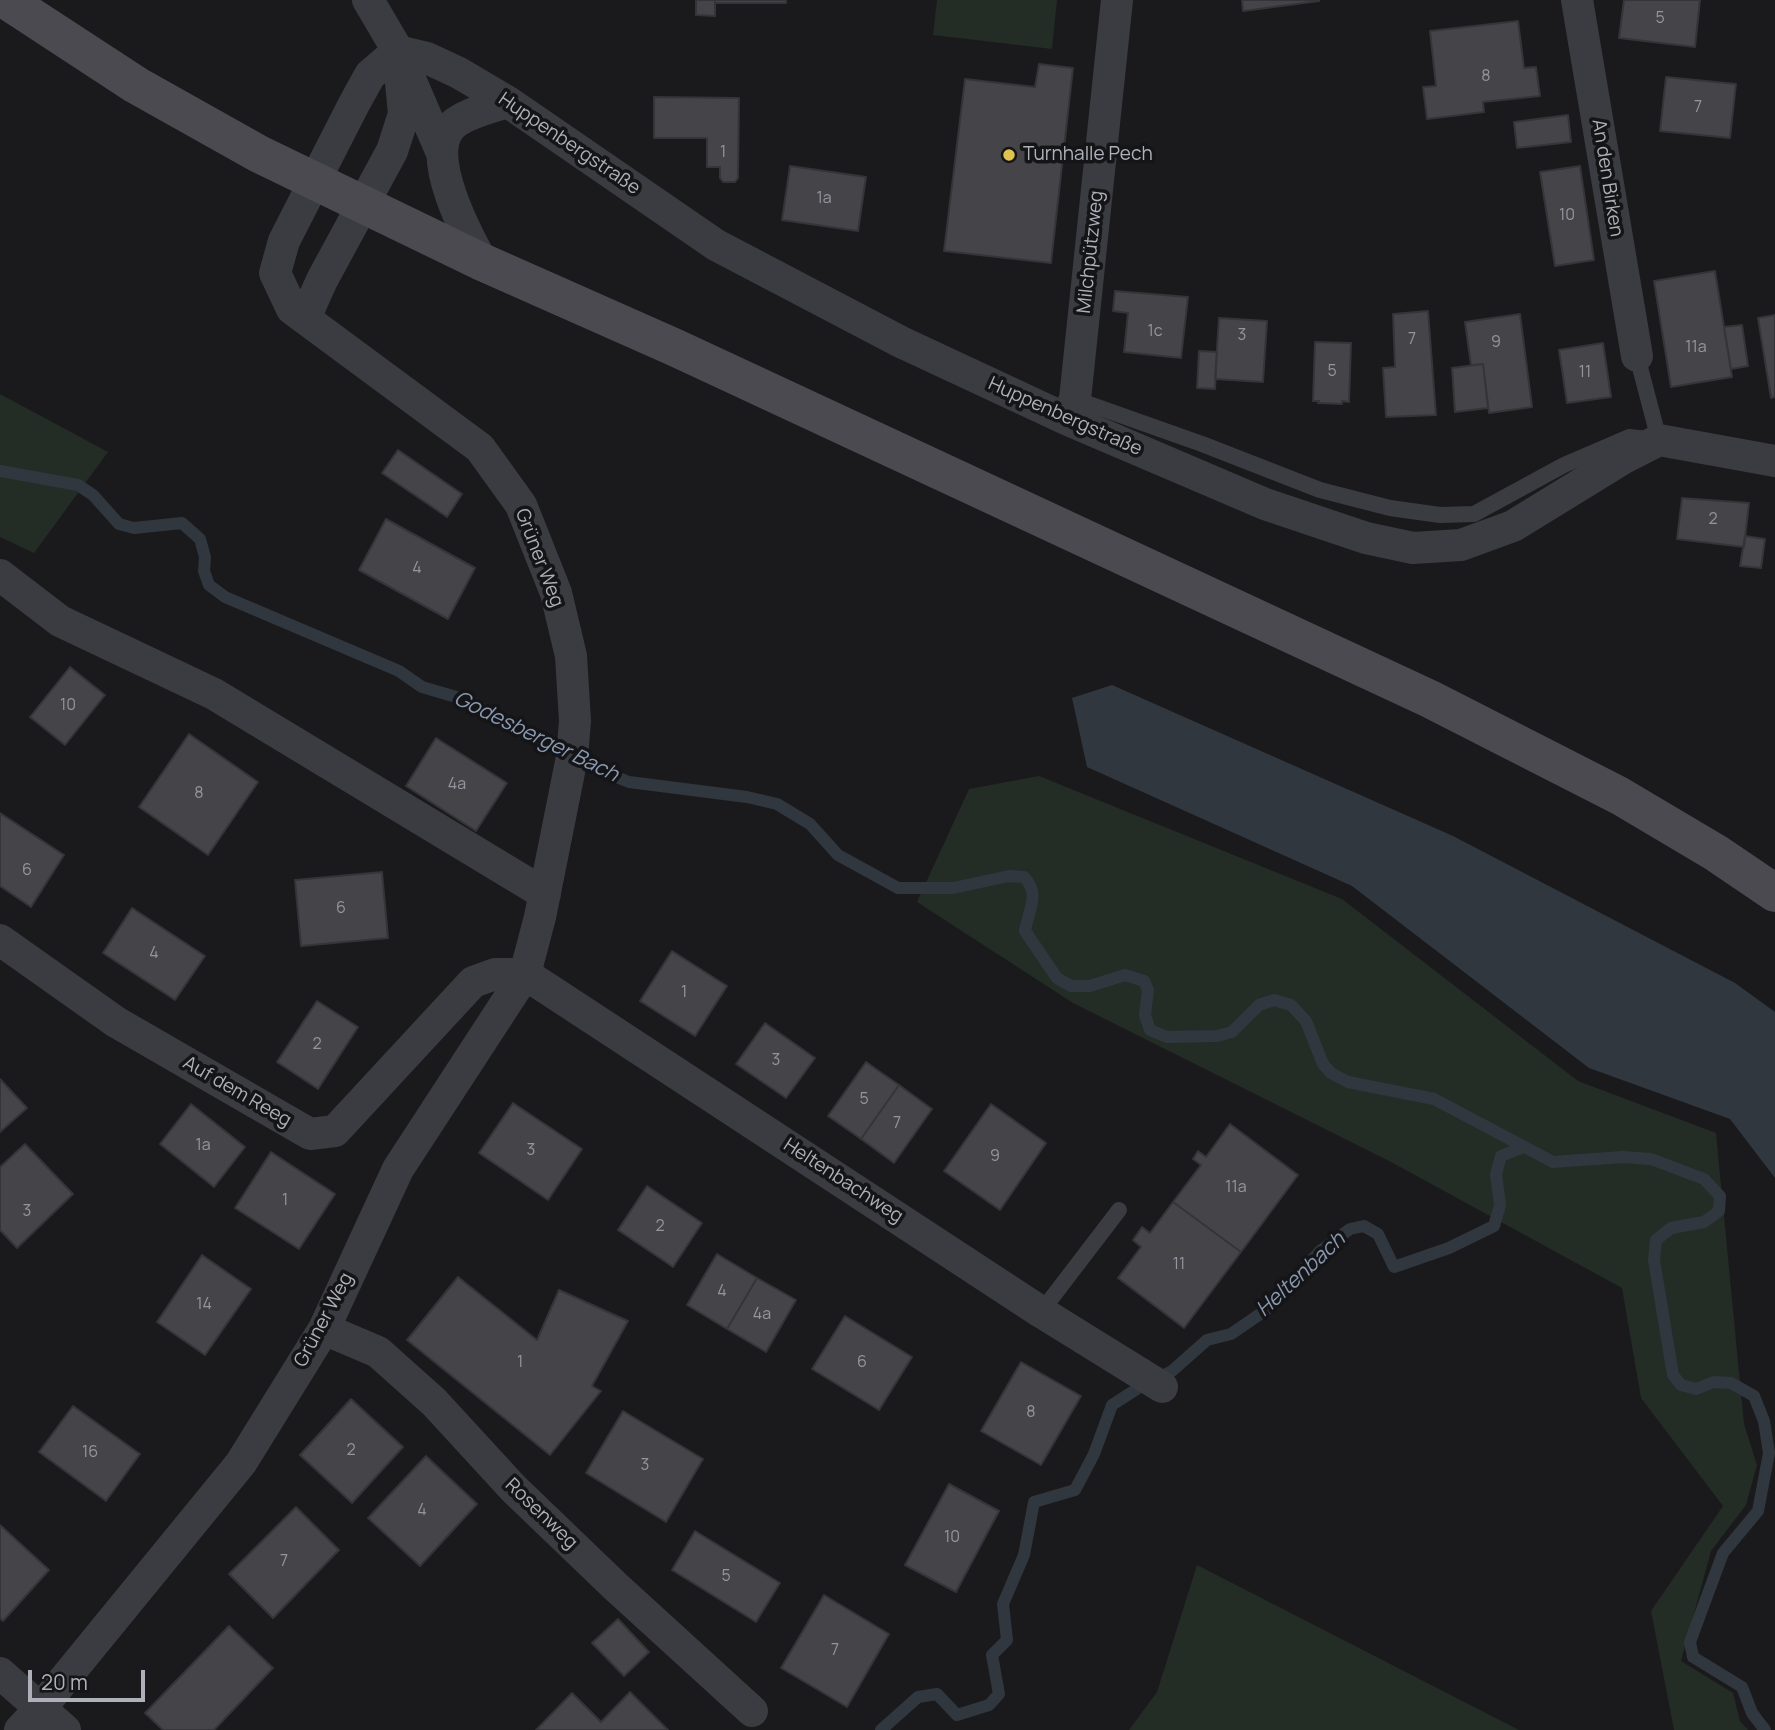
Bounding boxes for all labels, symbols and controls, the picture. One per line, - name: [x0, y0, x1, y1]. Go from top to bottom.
- house number: 5: [1655, 9, 1665, 29]
- house number: 8: [1481, 67, 1491, 87]
- street label: Huppenbergstraße: [494, 88, 644, 200]
- house number: 7: [1694, 98, 1702, 118]
- street label: An den Birken: [1586, 118, 1628, 238]
- house number: 1: [720, 143, 726, 163]
- place label: Turnhalle Pech: [1023, 144, 1153, 166]
- marker: Turnhalle Pech: [1001, 147, 1017, 163]
- house number: 1a: [816, 189, 832, 209]
- street label: Milchpützweg: [1073, 189, 1109, 315]
- house number: 10: [1559, 206, 1575, 226]
- house number: 1c: [1147, 322, 1163, 342]
- house number: 3: [1238, 326, 1246, 346]
- house number: 7: [1408, 330, 1416, 350]
- house number: 9: [1491, 333, 1501, 353]
- house number: 11a: [1685, 338, 1707, 358]
- house number: 5: [1327, 362, 1337, 382]
- house number: 11: [1579, 363, 1591, 383]
- street label: Huppenbergstraße: [985, 373, 1145, 461]
- street label: Grüner Weg: [510, 506, 568, 610]
- house number: 2: [1708, 510, 1718, 530]
- house number: 4: [412, 559, 422, 579]
- water label: Godesberger Bach: [450, 686, 622, 788]
- house number: 10: [60, 696, 76, 716]
- house number: 4a: [448, 775, 466, 795]
- house number: 8: [194, 784, 204, 804]
- house number: 6: [22, 861, 32, 881]
- house number: 6: [336, 899, 346, 919]
- house number: 4: [149, 944, 159, 964]
- house number: 1: [681, 983, 687, 1003]
- house number: 2: [312, 1035, 322, 1055]
- house number: 3: [772, 1051, 780, 1071]
- street label: Auf dem Reeg: [179, 1052, 295, 1132]
- house number: 5: [859, 1090, 869, 1110]
- house number: 7: [893, 1114, 901, 1134]
- street label: Heltenbachweg: [779, 1134, 907, 1228]
- house number: 1a: [195, 1136, 211, 1156]
- house number: 3: [527, 1141, 535, 1161]
- house number: 9: [990, 1147, 1000, 1167]
- house number: 11a: [1225, 1178, 1247, 1198]
- house number: 1: [282, 1191, 288, 1211]
- house number: 3: [23, 1202, 31, 1222]
- house number: 2: [655, 1217, 665, 1237]
- water label: Heltenbach: [1251, 1228, 1351, 1322]
- house number: 11: [1173, 1255, 1185, 1275]
- street label: Grüner Weg: [290, 1269, 358, 1371]
- house number: 4: [717, 1282, 727, 1302]
- house number: 14: [196, 1295, 212, 1315]
- house number: 4a: [753, 1305, 771, 1325]
- house number: 1: [517, 1353, 523, 1373]
- house number: 6: [857, 1353, 867, 1373]
- house number: 8: [1026, 1403, 1036, 1423]
- house number: 2: [346, 1441, 356, 1461]
- house number: 16: [82, 1443, 98, 1463]
- house number: 3: [641, 1456, 649, 1476]
- street label: Rosenweg: [500, 1474, 582, 1554]
- house number: 4: [417, 1501, 427, 1521]
- house number: 10: [944, 1528, 960, 1548]
- house number: 7: [280, 1552, 288, 1572]
- house number: 5: [721, 1567, 731, 1587]
- house number: 7: [831, 1641, 839, 1661]
- scale bar: [32, 1656, 149, 1700]
- text: 20 m: [41, 1668, 88, 1696]

